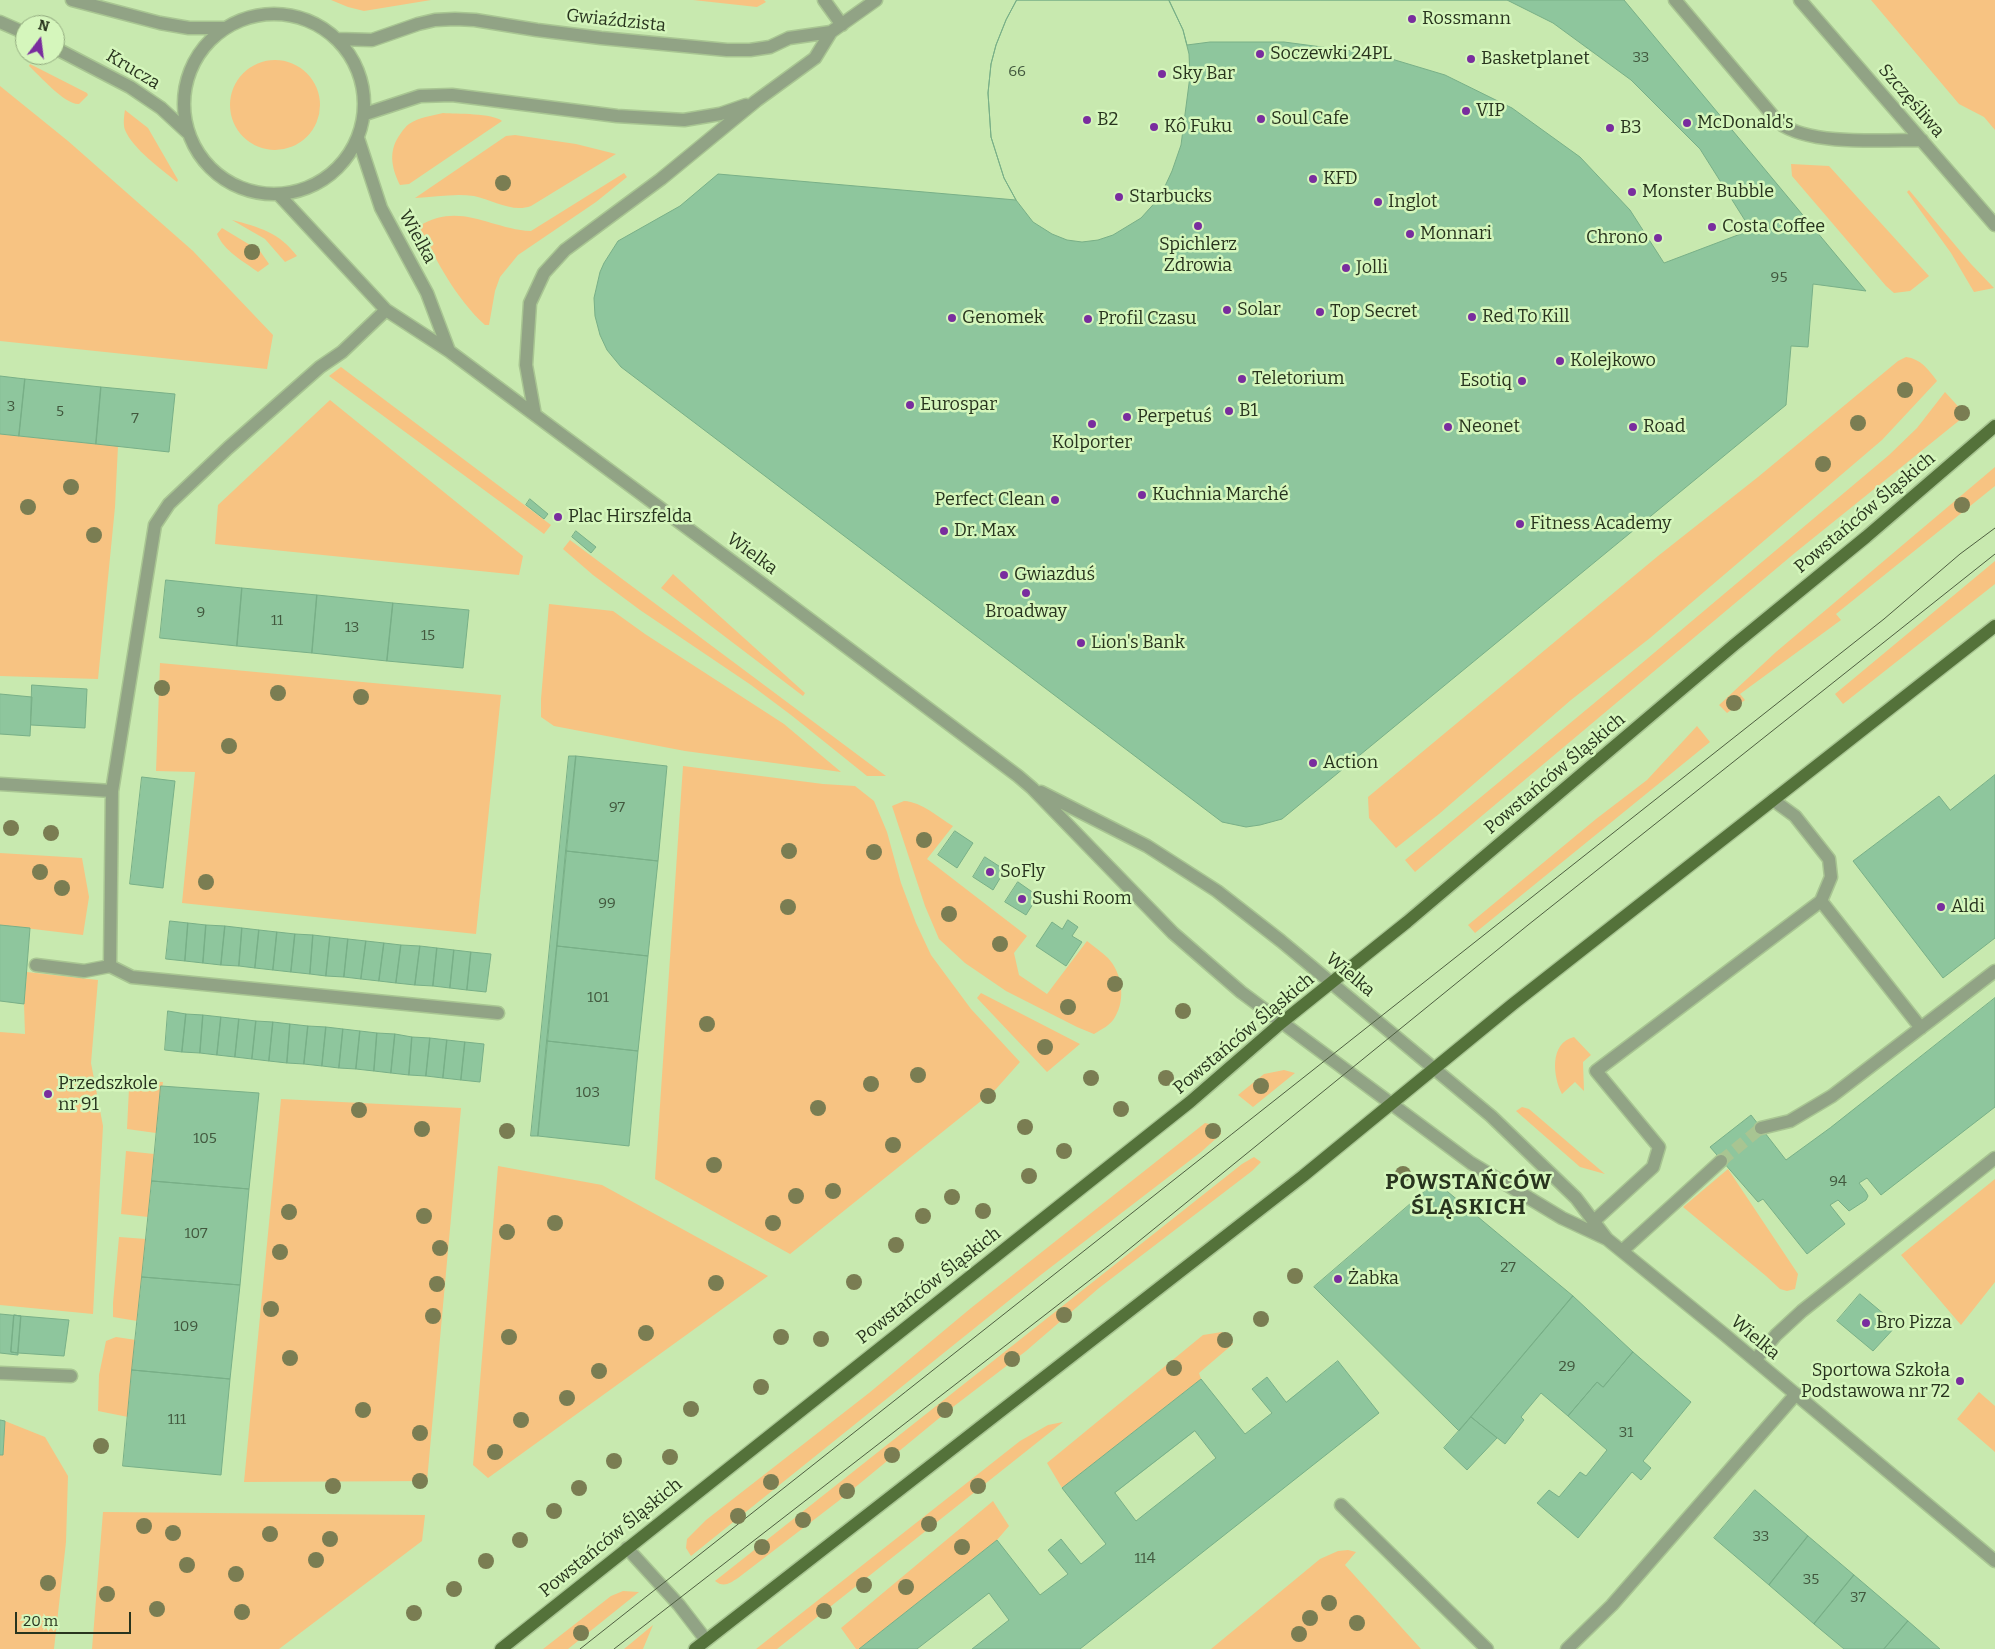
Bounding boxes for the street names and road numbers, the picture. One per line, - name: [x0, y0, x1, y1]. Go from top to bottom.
- street label: Gwiaździsta: [565, 5, 667, 37]
- street label: Krucza: [102, 45, 164, 95]
- street label: Szczęśliwa: [1873, 60, 1949, 142]
- street label: Wielka: [394, 207, 440, 267]
- street label: Powstańców Śląskich: [1790, 448, 1940, 578]
- street label: Wielka: [722, 528, 782, 580]
- street label: Powstańców Śląskich: [1480, 709, 1630, 839]
- street label: Wielka: [1321, 948, 1379, 1002]
- street label: Powstańców Śląskich: [1169, 969, 1319, 1099]
- street label: Powstańców Śląskich: [853, 1223, 1005, 1349]
- street label: Wielka: [1726, 1311, 1784, 1365]
- street label: Powstańców Śląskich: [535, 1474, 687, 1602]

